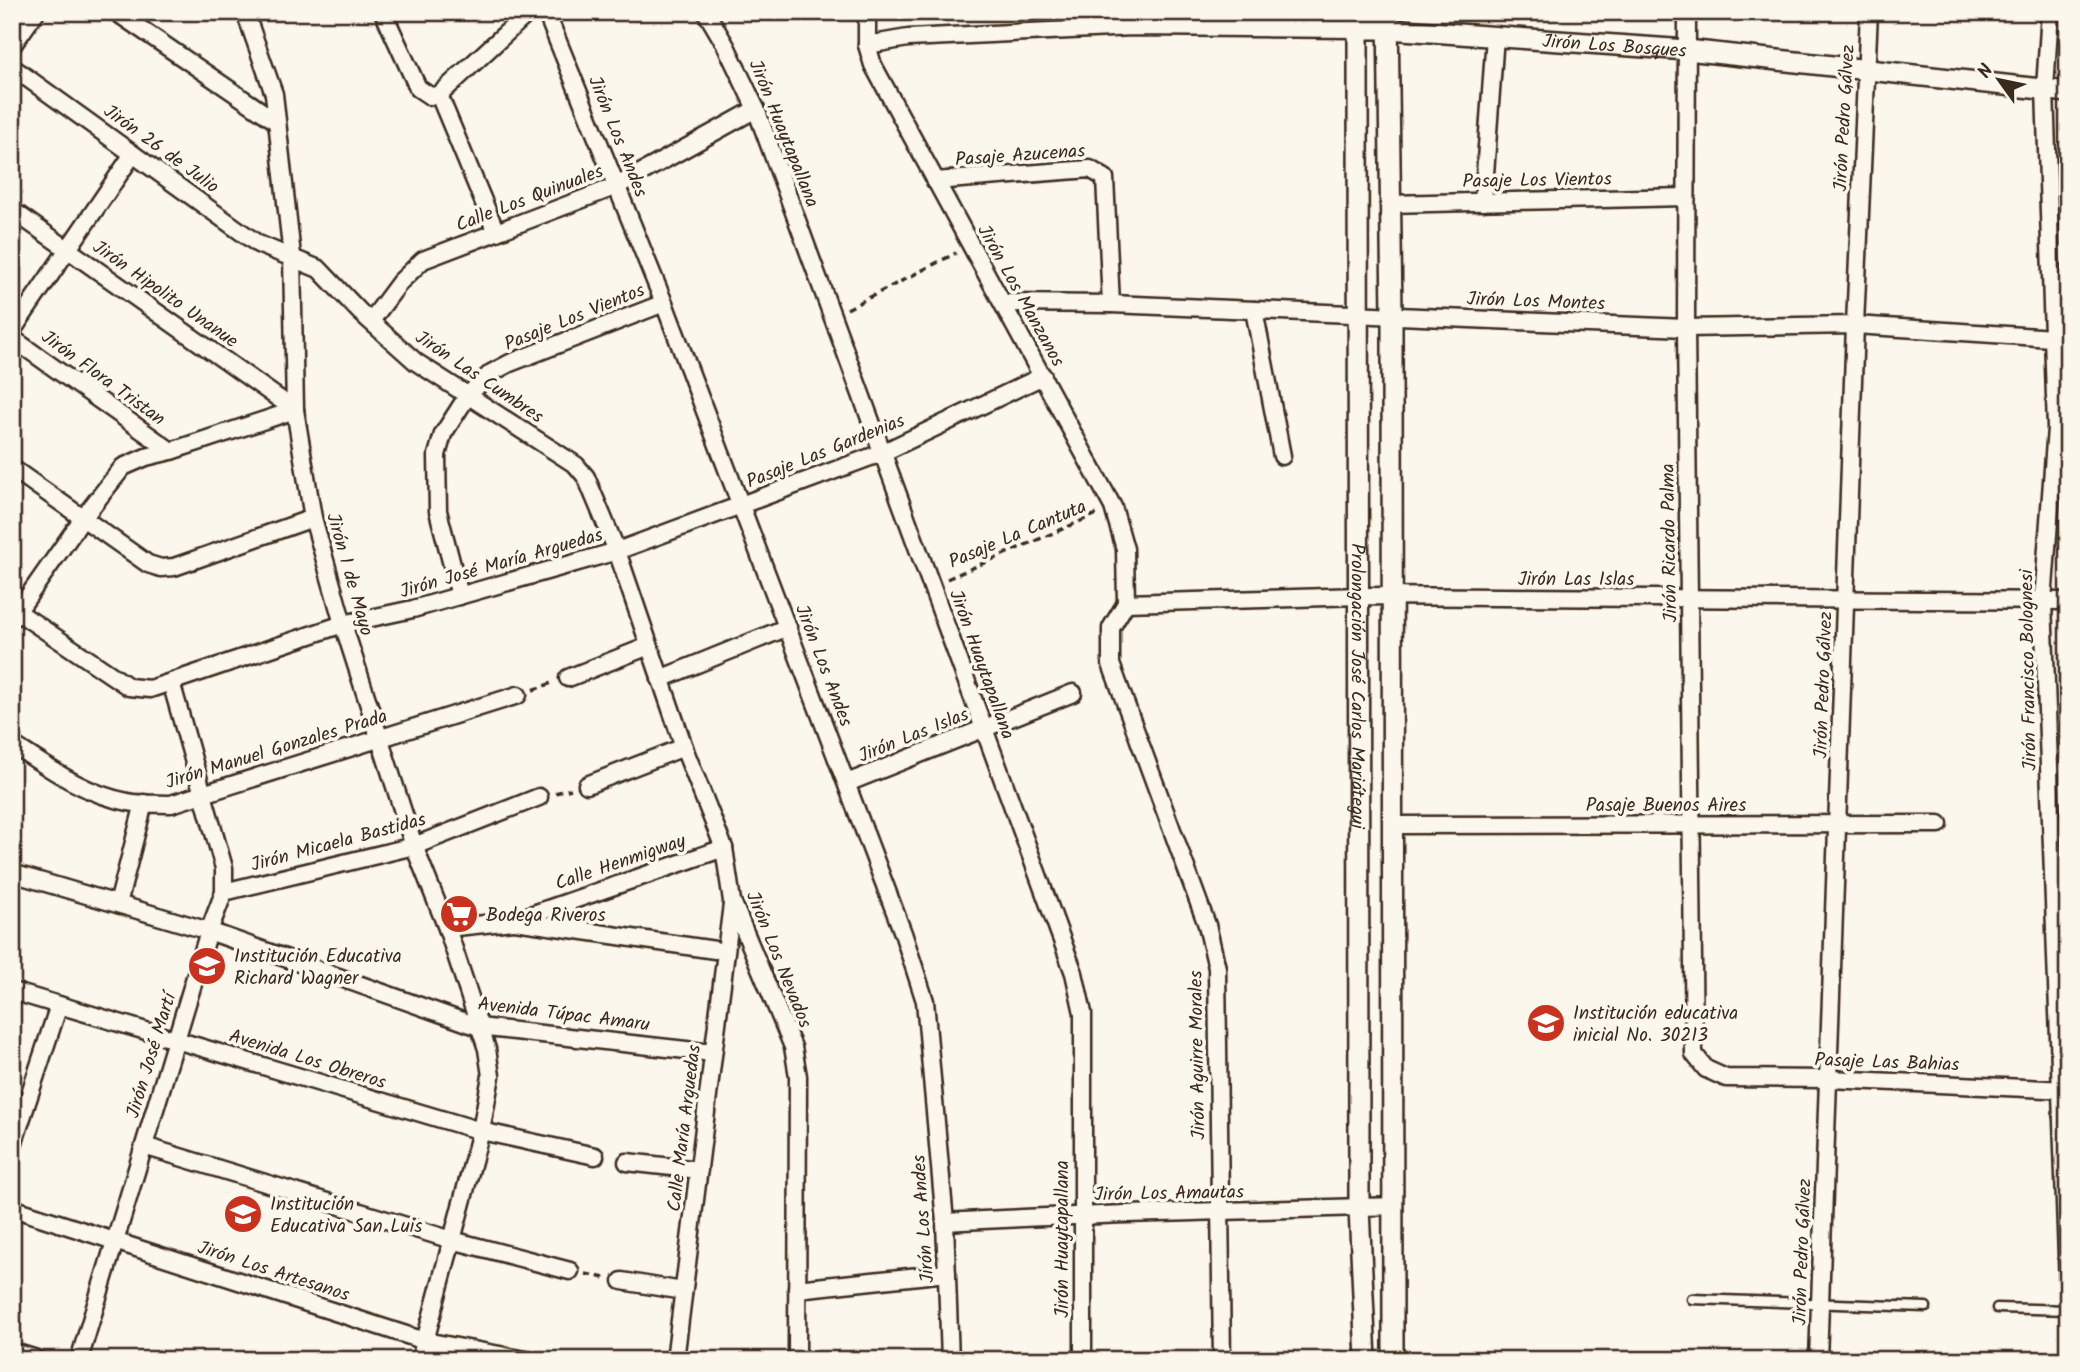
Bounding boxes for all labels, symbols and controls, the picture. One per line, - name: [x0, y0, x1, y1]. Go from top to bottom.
- street label: Jirón Los Bosques: [1541, 27, 1687, 67]
- street label: Jirón Pedro Gálvez: [1826, 44, 1864, 192]
- north arrow: [1965, 46, 2035, 116]
- street label: Jirón Huaytapallana: [740, 55, 827, 212]
- text: N: [1971, 59, 2002, 85]
- street label: Jirón Los Andes: [579, 72, 655, 202]
- street label: Jirón 26 de Julio: [97, 97, 225, 202]
- street label: Pasaje Azucenas: [954, 136, 1086, 176]
- street label: Calle Los Quinuales: [452, 157, 608, 241]
- street label: Pasaje Los Vientos: [1462, 165, 1612, 197]
- street label: Jirón Los Manzanos: [969, 219, 1072, 373]
- street label: Jirón Hipolito Unanue: [86, 233, 244, 356]
- street label: Pasaje Los Vientos: [500, 276, 650, 360]
- street label: Jirón Los Montes: [1466, 285, 1606, 319]
- street label: Jirón Flora Tristan: [34, 323, 171, 434]
- street label: Jirón Las Cumbres: [408, 323, 549, 432]
- street label: Pasaje Las Gardenias: [742, 406, 910, 497]
- street label: Jirón Ricardo Palma: [1654, 463, 1686, 623]
- street label: Pasaje La Cantuta: [944, 492, 1091, 577]
- street label: Jirón 1 de Mayo: [317, 510, 381, 640]
- street label: Jirón José María Arguedas: [397, 521, 607, 607]
- street label: Prolongación José Carlos Mariátegui: [1341, 543, 1372, 830]
- street label: Jirón Las Islas: [1518, 565, 1634, 595]
- street label: Jirón Francisco Bolognesi: [2012, 568, 2046, 771]
- street label: Jirón Huaytapallana: [940, 586, 1022, 744]
- street label: Jirón Los Andes: [786, 600, 860, 731]
- street label: Jirón Pedro Gálvez: [1806, 611, 1842, 759]
- street label: Jirón Las Islas: [854, 700, 973, 772]
- street label: Jirón Manuel Gonzales Prada: [162, 702, 391, 798]
- street label: Pasaje Buenos Aires: [1586, 791, 1746, 821]
- street label: Jirón Micaela Bastidas: [248, 805, 429, 881]
- street label: Calle Henmigway: [551, 826, 691, 899]
- street label: Jirón Los Nevados: [737, 887, 819, 1033]
- supermarket icon: Bodega Riveros: [438, 893, 480, 935]
- place label: Bodega Riveros: [486, 901, 605, 931]
- place label: Institución Educativa Richard Wagner: [234, 942, 402, 994]
- school or university icon: Institución Educativa Richard Wagner: [186, 945, 228, 987]
- street label: Jirón Aguirre Morales: [1182, 970, 1214, 1140]
- street label: Jirón José Martí: [119, 986, 186, 1122]
- street label: Avenida Túpac Amaru: [476, 990, 652, 1040]
- place label: Institución educativa inicial No. 30213: [1573, 999, 1738, 1051]
- school or university icon: Institución educativa inicial No. 30213: [1525, 1002, 1567, 1044]
- street label: Avenida Los Obreros: [225, 1022, 390, 1098]
- street label: Calle María Arguedas: [660, 1043, 710, 1213]
- street label: Pasaje Las Bahias: [1814, 1045, 1960, 1081]
- street label: Jirón Los Andes: [905, 1154, 943, 1284]
- street label: Jirón Huaytapallana: [1048, 1160, 1078, 1318]
- street label: Jirón Los Amautas: [1094, 1178, 1244, 1210]
- street label: Jirón Pedro Gálvez: [1785, 1178, 1821, 1326]
- place label: Institución Educativa San Luis: [270, 1190, 422, 1242]
- school or university icon: Institución Educativa San Luis: [222, 1193, 264, 1235]
- street label: Jirón Los Artesanos: [193, 1233, 353, 1311]

